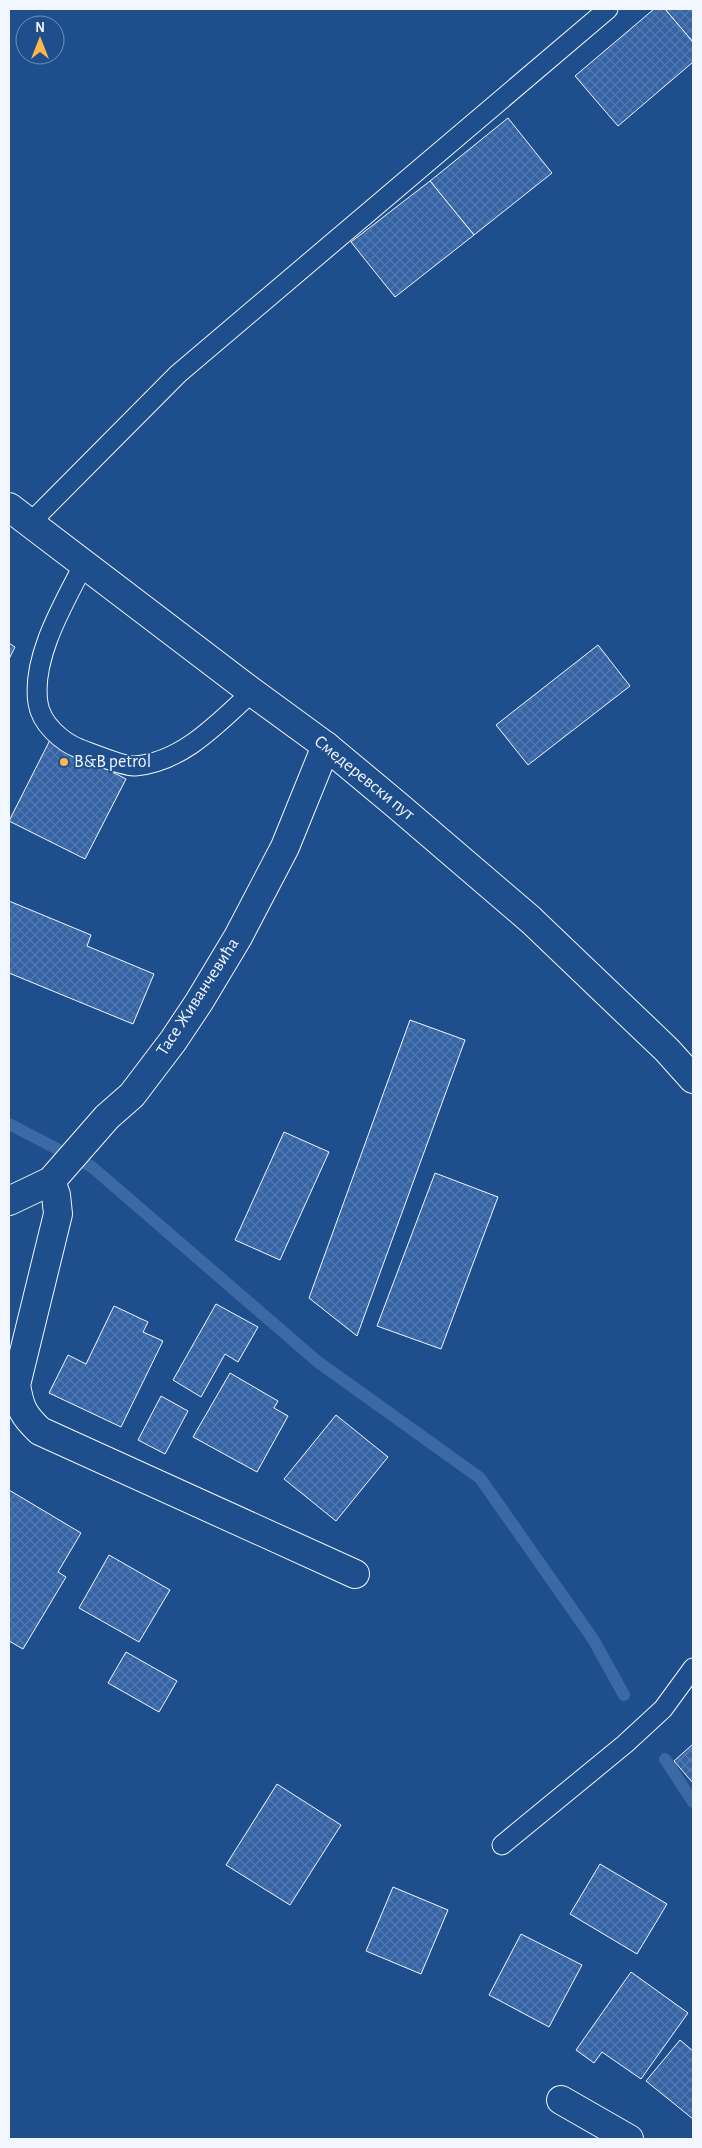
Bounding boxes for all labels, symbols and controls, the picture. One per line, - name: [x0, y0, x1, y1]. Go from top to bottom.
- north arrow: [15, 15, 65, 65]
- text: N: [35, 21, 45, 35]
- street label: Смедеревски пут: [310, 732, 418, 824]
- place label: B&B petrol: [74, 753, 151, 771]
- marker: B&B petrol: [58, 756, 70, 768]
- street label: Тасе Живанчевића: [153, 935, 243, 1059]

